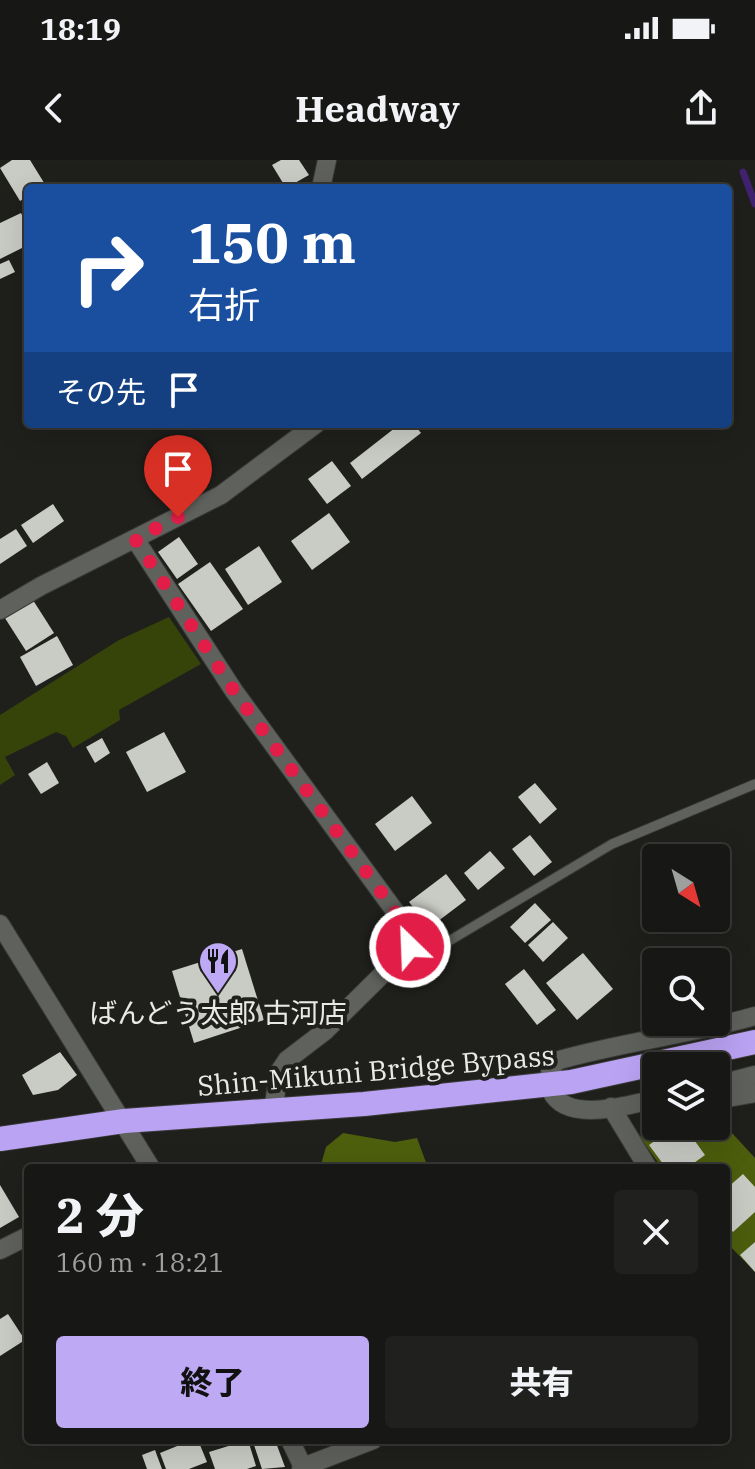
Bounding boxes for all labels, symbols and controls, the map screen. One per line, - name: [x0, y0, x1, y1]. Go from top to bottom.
- text: 18:19: [40, 9, 121, 48]
- text: Headway: [295, 85, 460, 132]
- icon: back: [32, 86, 76, 130]
- icon: share: [679, 86, 723, 130]
- text: 150 m: [188, 206, 356, 278]
- icon: right: [56, 216, 160, 320]
- text: 右折: [188, 281, 260, 328]
- icon: arrive: [162, 368, 206, 412]
- text: その先: [56, 372, 146, 411]
- pin: [144, 435, 212, 517]
- icon: arrive: [156, 447, 200, 491]
- north arrow: [642, 844, 730, 932]
- map controls: [642, 844, 730, 1140]
- position arrow: [368, 905, 452, 989]
- restaurant icon: ばんどう太郎 古河店: [197, 940, 239, 995]
- button: search: [642, 948, 730, 1036]
- place label: ばんどう太郎 古河店: [89, 994, 347, 1031]
- street label: Shin-Mikuni Bridge Bypass: [196, 1036, 556, 1104]
- button: layers: [642, 1052, 730, 1140]
- text: 2 分: [56, 1184, 144, 1246]
- button: close: [614, 1190, 698, 1274]
- text: 160 m · 18:21: [56, 1245, 224, 1279]
- button: 終了: [56, 1336, 369, 1428]
- button: 共有: [385, 1336, 698, 1428]

